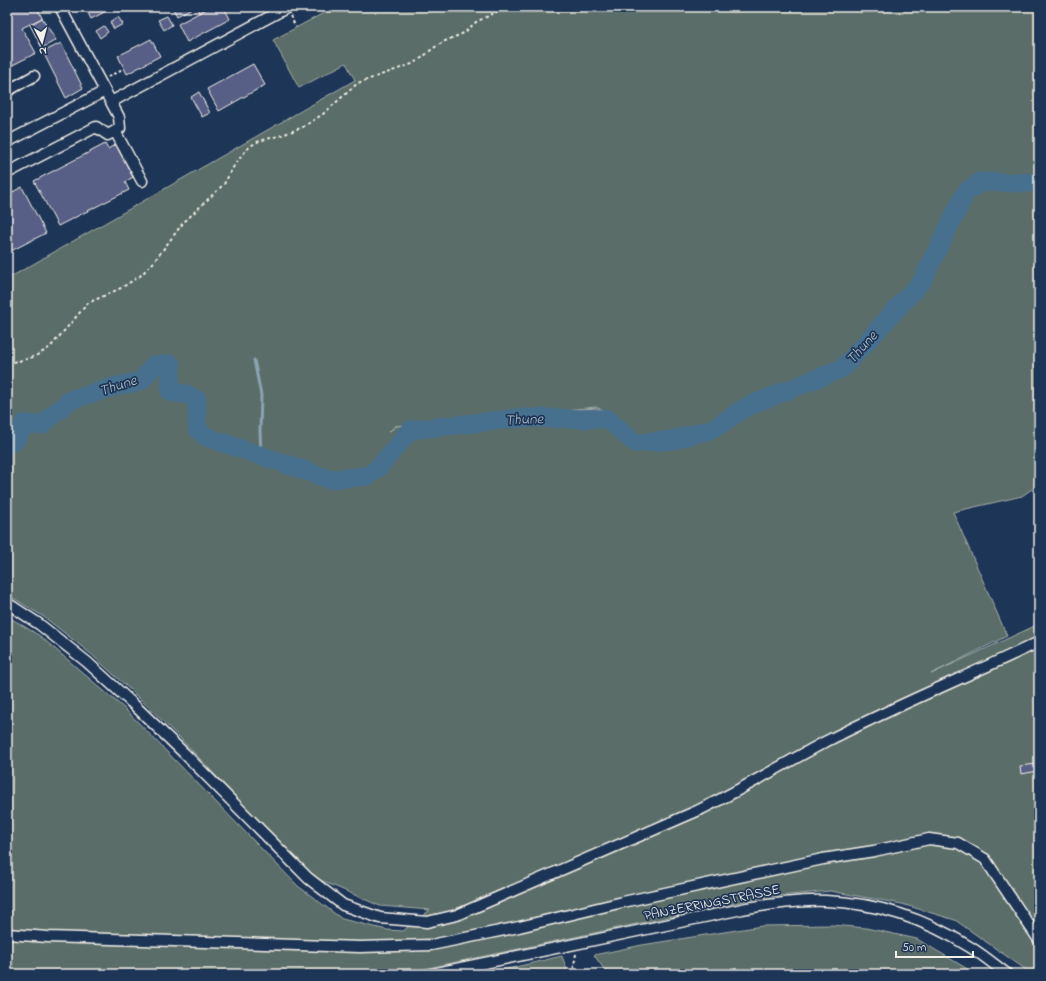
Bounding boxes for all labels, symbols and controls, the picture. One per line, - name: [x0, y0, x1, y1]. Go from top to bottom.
- north arrow: [22, 22, 62, 62]
- text: N: [38, 43, 47, 59]
- water label: Thune: [841, 325, 884, 370]
- water label: Thune: [96, 369, 141, 402]
- water label: Thune: [504, 408, 545, 432]
- street label: PANZERRINGSTRASSE: [642, 879, 782, 927]
- scale bar: [896, 933, 973, 959]
- text: 50 m: [902, 939, 926, 957]

